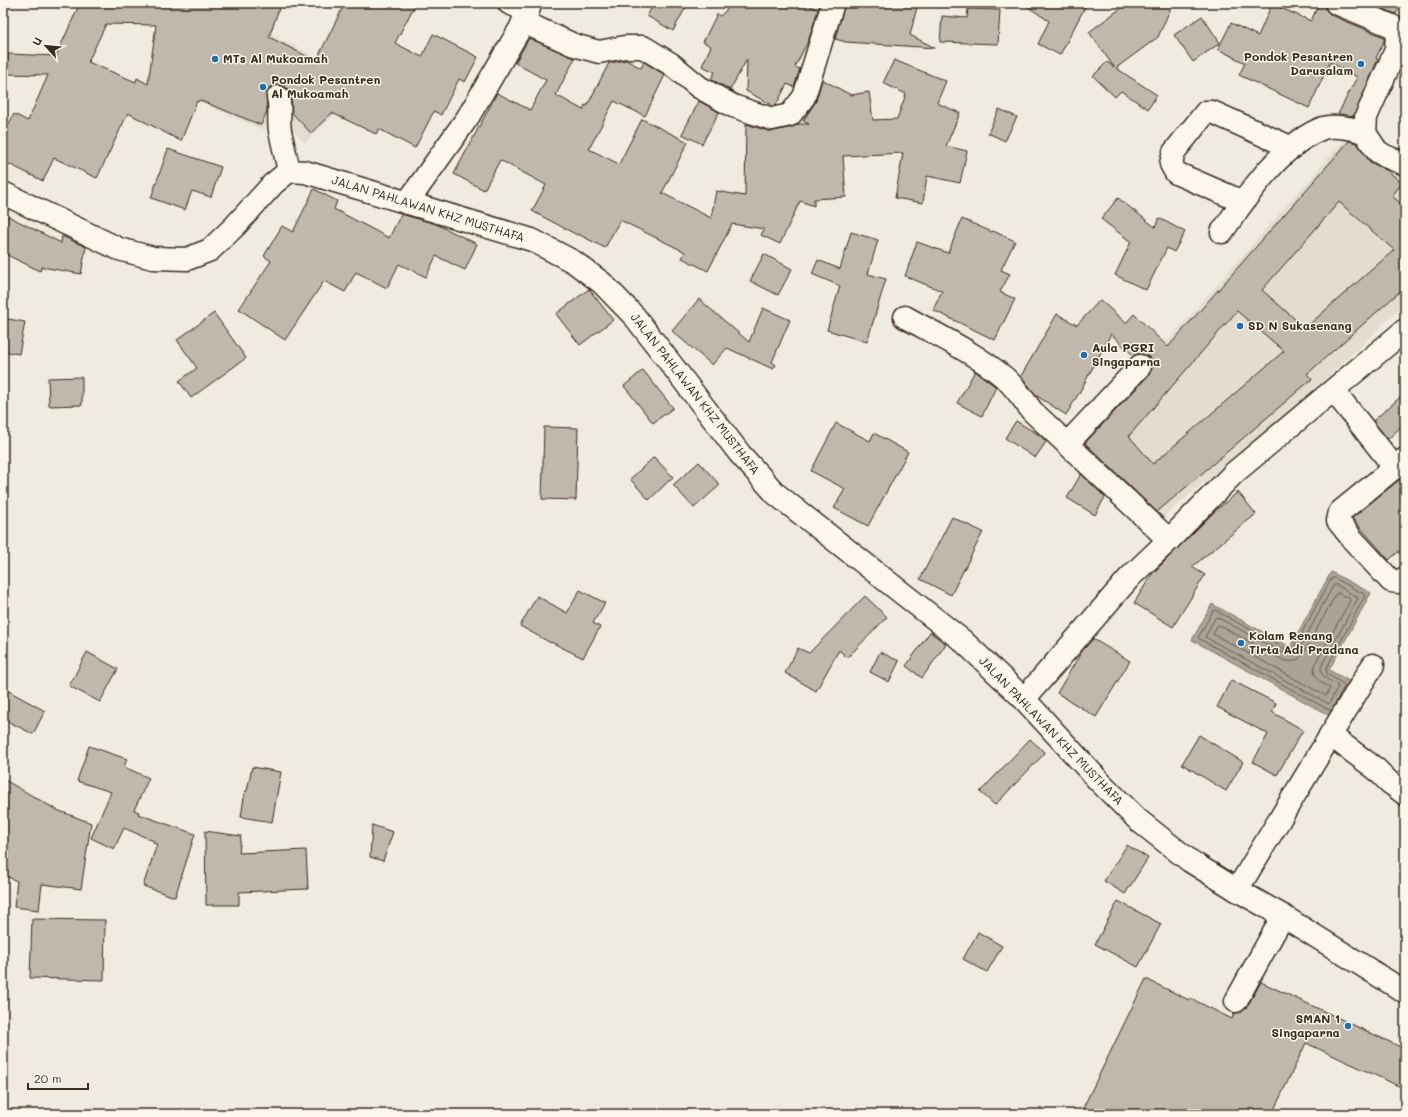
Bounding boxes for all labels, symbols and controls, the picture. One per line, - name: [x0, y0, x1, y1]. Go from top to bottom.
- north arrow: [26, 26, 66, 66]
- text: U: [28, 34, 45, 48]
- place label: Pondok Pesantren Darusalam: [1244, 48, 1353, 78]
- place label: MTs Al Mukoamah: [223, 50, 328, 66]
- marker: MTs Al Mukoamah: [210, 54, 220, 64]
- marker: Pondok Pesantren Darusalam: [1356, 59, 1366, 69]
- place label: Pondok Pesantren Al Mukoamah: [271, 71, 380, 101]
- marker: Pondok Pesantren Al Mukoamah: [258, 82, 268, 92]
- street label: JALAN PAHLAWAN KHZ MUSTHAFA: [330, 171, 527, 245]
- street label: JALAN PAHLAWAN KHZ MUSTHAFA: [628, 309, 764, 477]
- place label: SD N Sukasenang: [1248, 317, 1352, 333]
- marker: SD N Sukasenang: [1235, 321, 1245, 331]
- place label: Aula PGRI Singaparna: [1092, 339, 1160, 369]
- marker: Aula PGRI Singaparna: [1079, 350, 1089, 360]
- place label: Kolam Renang Tirta Adi Pradana: [1249, 627, 1359, 657]
- marker: Kolam Renang Tirta Adi Pradana: [1236, 638, 1246, 648]
- street label: JALAN PAHLAWAN KHZ MUSTHAFA: [976, 652, 1127, 808]
- place label: SMAN 1 Singaparna: [1272, 1010, 1340, 1040]
- marker: SMAN 1 Singaparna: [1343, 1021, 1353, 1031]
- scale bar: [28, 1065, 88, 1091]
- text: 20 m: [34, 1070, 62, 1086]

